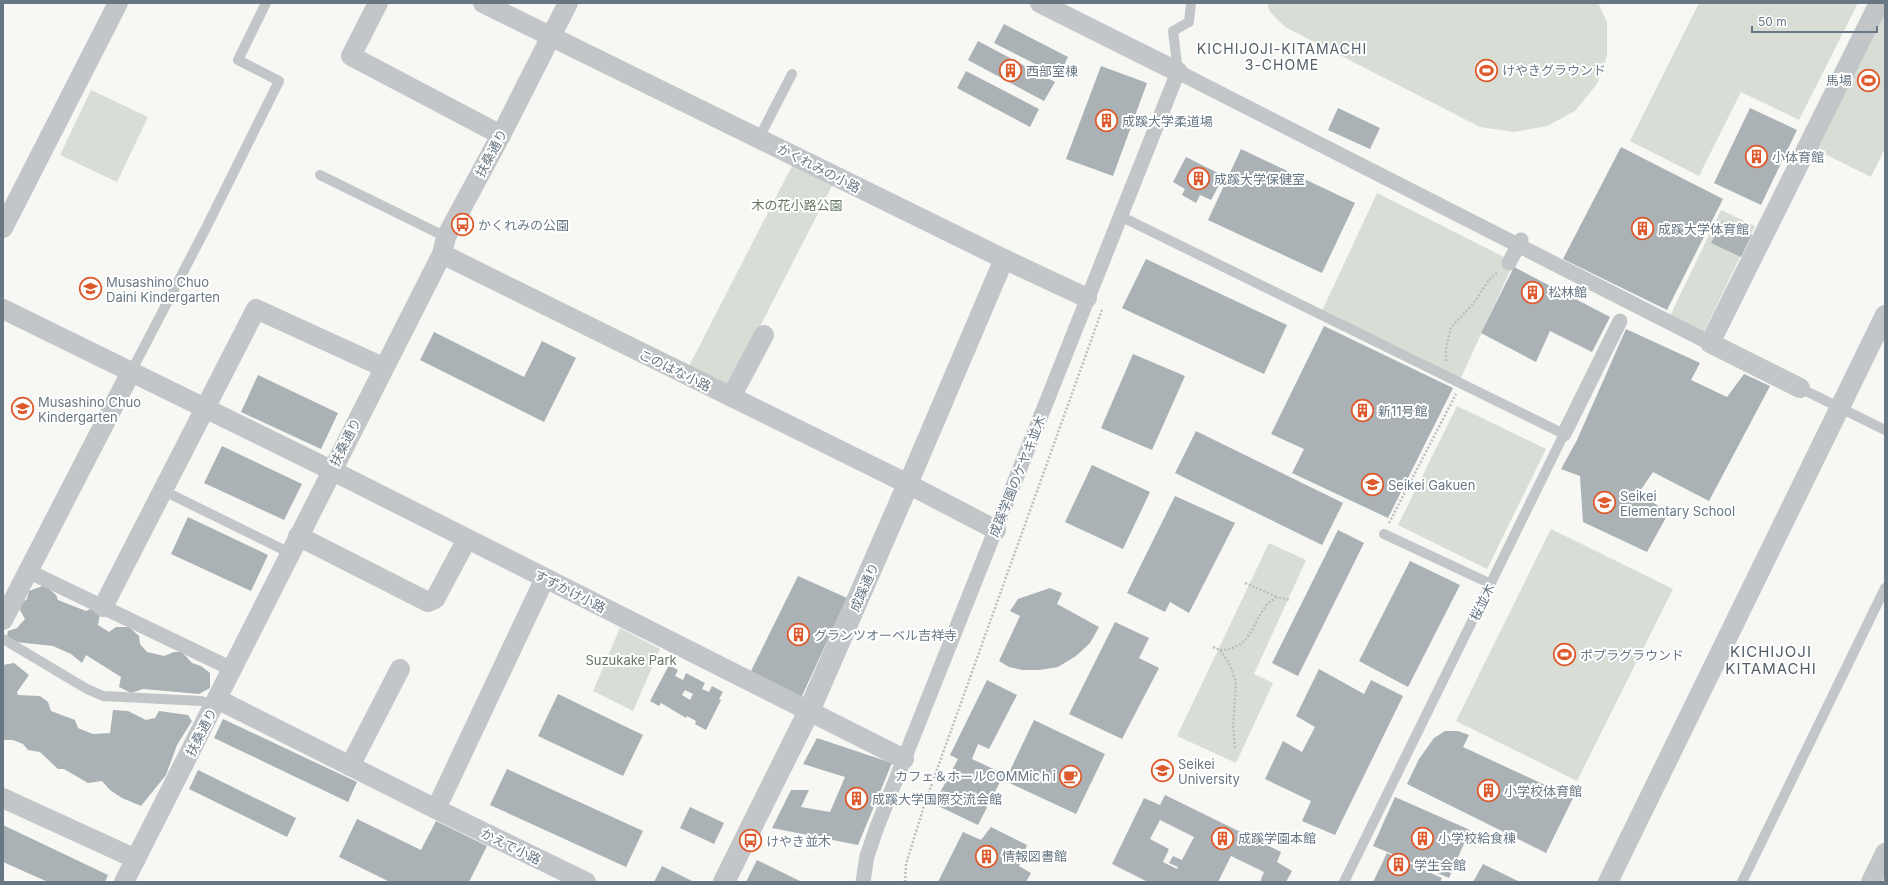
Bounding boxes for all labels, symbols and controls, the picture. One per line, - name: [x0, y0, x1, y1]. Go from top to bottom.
- scale bar: [1752, 8, 1877, 34]
- text: 50 m: [1758, 14, 1787, 29]
- district label: KICHIJOJI-KITAMACHI 3-CHOME: [1197, 40, 1367, 73]
- sports icon: けやきグラウンド: [1473, 57, 1499, 83]
- building icon: 西部室棟: [998, 58, 1024, 84]
- place label: けやきグラウンド: [1502, 62, 1606, 78]
- place label: 西部室棟: [1026, 63, 1078, 79]
- sports icon: 馬場: [1855, 67, 1881, 93]
- place label: 馬場: [1826, 72, 1852, 88]
- building icon: 成蹊大学柔道場: [1094, 108, 1120, 134]
- place label: 成蹊大学柔道場: [1122, 113, 1213, 129]
- street label: 扶桑通り: [472, 126, 510, 180]
- street label: かくれみの小路: [775, 140, 863, 196]
- building icon: 小体育館: [1743, 144, 1769, 170]
- place label: 小体育館: [1772, 149, 1824, 165]
- building icon: 成蹊大学保健室: [1185, 166, 1211, 192]
- place label: 成蹊大学保健室: [1214, 171, 1305, 187]
- park label: 木の花小路公園: [751, 197, 843, 213]
- bus stop icon: かくれみの公園: [449, 212, 475, 238]
- building icon: 成蹊大学体育館: [1630, 216, 1656, 242]
- place label: かくれみの公園: [478, 217, 569, 233]
- place label: 成蹊大学体育館: [1658, 221, 1749, 237]
- place label: Musashino Chuo Daini Kindergarten: [106, 274, 220, 305]
- school or university icon: Musashino Chuo Daini Kindergarten: [77, 276, 103, 302]
- building icon: 松林館: [1519, 279, 1545, 305]
- place label: 松林館: [1548, 284, 1587, 300]
- street label: このはな小路: [636, 346, 714, 394]
- place label: Musashino Chuo Kindergarten: [38, 394, 141, 425]
- school or university icon: Musashino Chuo Kindergarten: [10, 396, 36, 422]
- building icon: 新11号館: [1349, 398, 1375, 424]
- place label: 新11号館: [1378, 403, 1428, 419]
- street label: 成蹊学園のケヤキ並木: [985, 413, 1049, 539]
- street label: 扶桑通り: [326, 415, 364, 469]
- school or university icon: Seikei Gakuen: [1360, 472, 1386, 498]
- place label: Seikei Gakuen: [1388, 477, 1475, 493]
- place label: Seikei Elementary School: [1620, 488, 1735, 519]
- school or university icon: Seikei Elementary School: [1591, 490, 1617, 516]
- street label: 成蹊通り: [846, 560, 882, 614]
- street label: すずかけ小路: [532, 566, 608, 616]
- street label: 桜並木: [1466, 581, 1498, 623]
- building icon: グランツオーベル吉祥寺: [786, 622, 812, 648]
- place label: グランツオーベル吉祥寺: [814, 627, 957, 643]
- sports icon: ポプラグラウンド: [1551, 642, 1577, 668]
- district label: KICHIJOJI KITAMACHI: [1725, 642, 1817, 678]
- place label: ポプラグラウンド: [1580, 647, 1684, 663]
- park label: Suzukake Park: [585, 652, 677, 668]
- street label: 扶桑通り: [182, 705, 220, 759]
- place label: Seikei University: [1178, 756, 1240, 787]
- school or university icon: Seikei University: [1150, 758, 1176, 784]
- cafe icon: カフェ＆ホールCOMMicｈi: [1058, 763, 1084, 789]
- place label: カフェ＆ホールCOMMicｈi: [895, 768, 1056, 784]
- building icon: 小学校体育館: [1476, 778, 1502, 804]
- place label: 小学校体育館: [1504, 783, 1582, 799]
- building icon: 成蹊大学国際交流会館: [843, 786, 869, 812]
- place label: 成蹊大学国際交流会館: [872, 791, 1002, 807]
- street label: かえで小路: [478, 825, 544, 867]
- building icon: 成蹊学園本館: [1209, 825, 1235, 851]
- building icon: 小学校給食棟: [1409, 825, 1435, 851]
- bus stop icon: けやき並木: [738, 828, 764, 854]
- place label: 成蹊学園本館: [1238, 830, 1316, 846]
- place label: 小学校給食棟: [1438, 830, 1516, 846]
- place label: けやき並木: [766, 833, 831, 849]
- building icon: 情報図書館: [974, 843, 1000, 869]
- place label: 情報図書館: [1002, 848, 1067, 864]
- building icon: 学生会館: [1385, 852, 1411, 878]
- place label: 学生会館: [1414, 857, 1466, 873]

